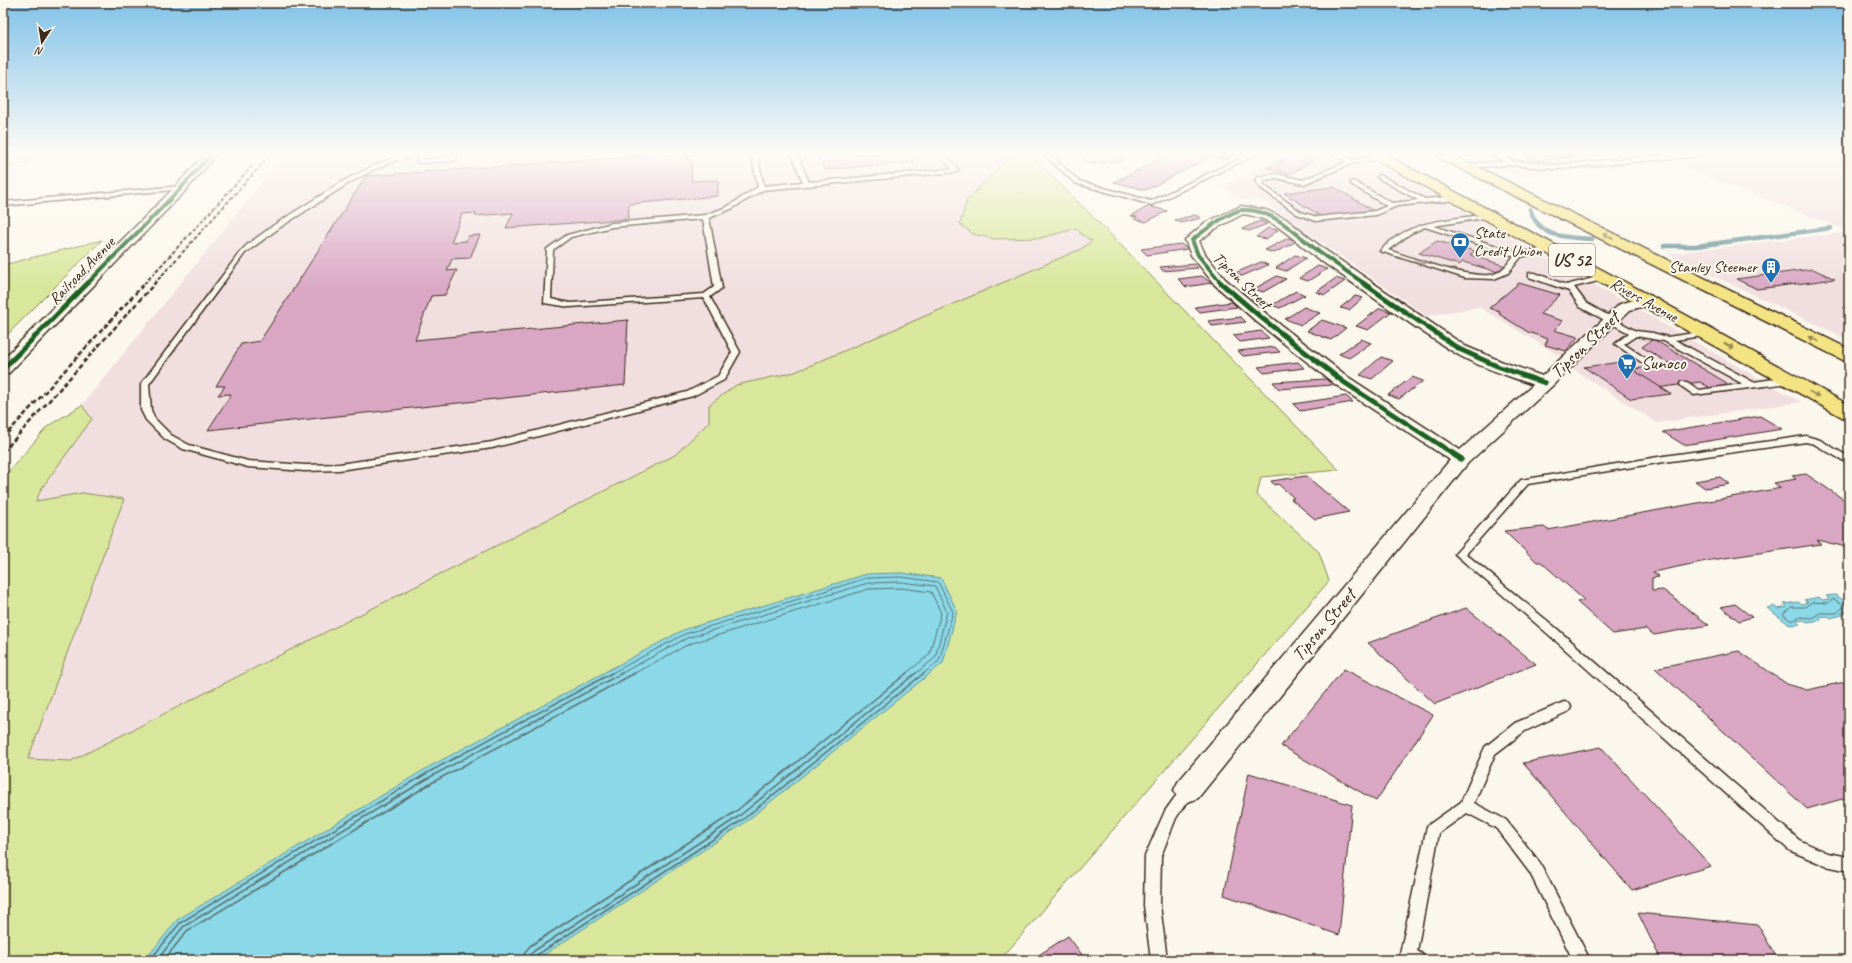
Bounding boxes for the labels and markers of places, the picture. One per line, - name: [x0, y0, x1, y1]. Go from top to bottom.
- place label: State Credit Union: [1474, 223, 1543, 261]
- bank icon: State Credit Union: [1449, 231, 1471, 259]
- building icon: Stanley Steemer: [1760, 256, 1782, 284]
- place label: Stanley Steemer: [1669, 257, 1759, 277]
- place label: Sunoco: [1641, 351, 1687, 375]
- supermarket icon: Sunoco: [1616, 352, 1638, 380]

